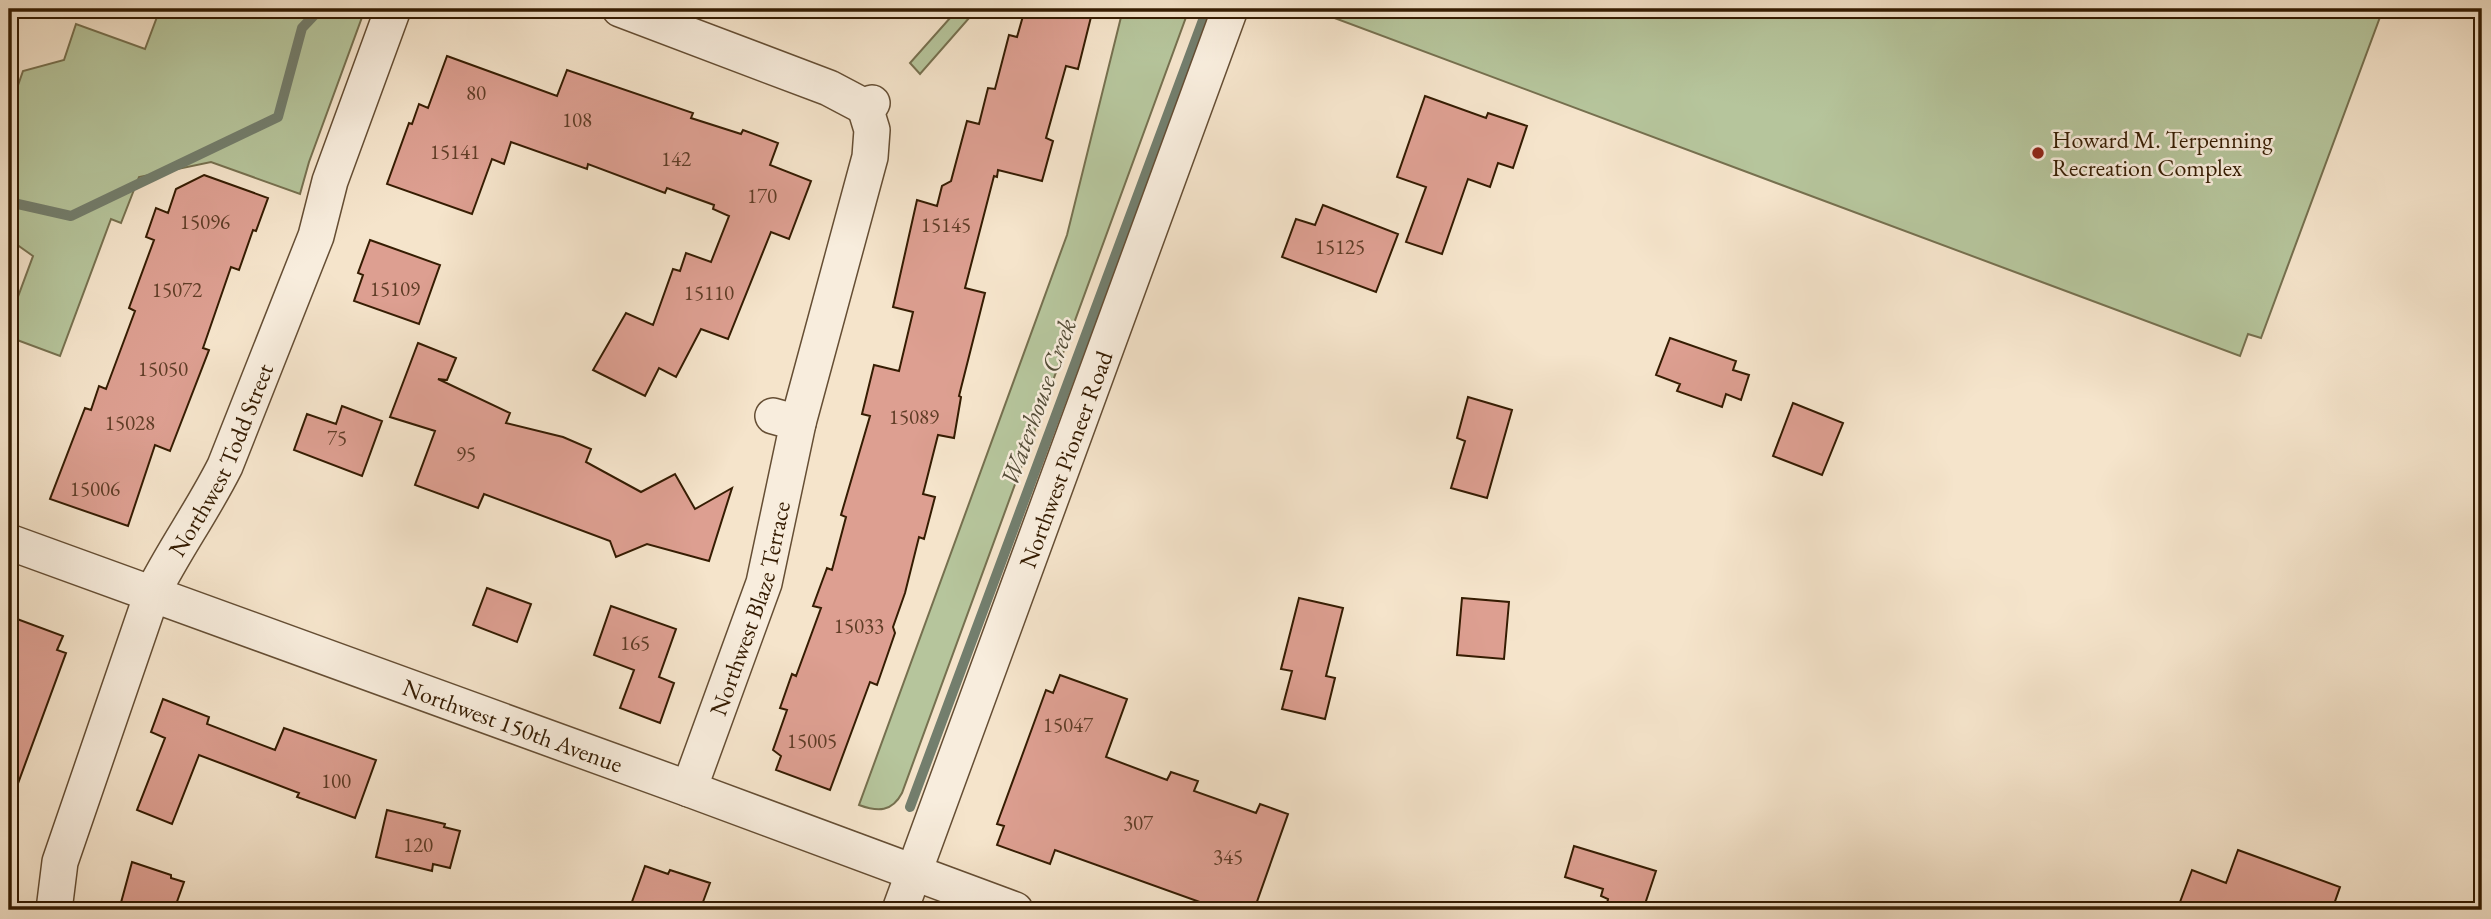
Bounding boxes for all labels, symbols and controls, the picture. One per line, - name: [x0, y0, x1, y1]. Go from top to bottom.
- house number: 80: [466, 79, 486, 106]
- house number: 108: [562, 106, 592, 133]
- place label: Howard M. Terpenning Recreation Complex: [2052, 124, 2273, 183]
- house number: 15141: [430, 138, 480, 165]
- house number: 142: [661, 145, 691, 172]
- marker: Howard M. Terpenning Recreation Complex: [2030, 145, 2046, 161]
- house number: 170: [747, 182, 777, 209]
- house number: 15096: [180, 208, 230, 235]
- house number: 15145: [921, 211, 971, 238]
- house number: 15125: [1315, 233, 1365, 260]
- house number: 15109: [370, 275, 420, 302]
- house number: 15072: [152, 276, 202, 303]
- house number: 15110: [684, 279, 734, 306]
- water label: Waterhouse Creek: [992, 314, 1084, 490]
- street label: Northwest Pioneer Road: [1011, 346, 1119, 572]
- house number: 15050: [138, 355, 188, 382]
- street label: Northwest Todd Street: [161, 358, 280, 562]
- house number: 15089: [889, 403, 939, 430]
- house number: 15028: [105, 409, 155, 436]
- house number: 75: [327, 424, 347, 451]
- house number: 95: [456, 440, 476, 467]
- house number: 15006: [70, 475, 120, 502]
- street label: Northwest Blaze Terrace: [702, 498, 796, 720]
- house number: 15033: [834, 612, 884, 639]
- house number: 165: [620, 629, 650, 656]
- street label: Northwest 150th Avenue: [399, 671, 627, 779]
- house number: 15047: [1043, 711, 1094, 738]
- house number: 15005: [787, 727, 837, 754]
- house number: 100: [321, 767, 351, 794]
- house number: 307: [1123, 809, 1154, 836]
- house number: 120: [403, 831, 433, 858]
- house number: 345: [1213, 843, 1243, 870]

